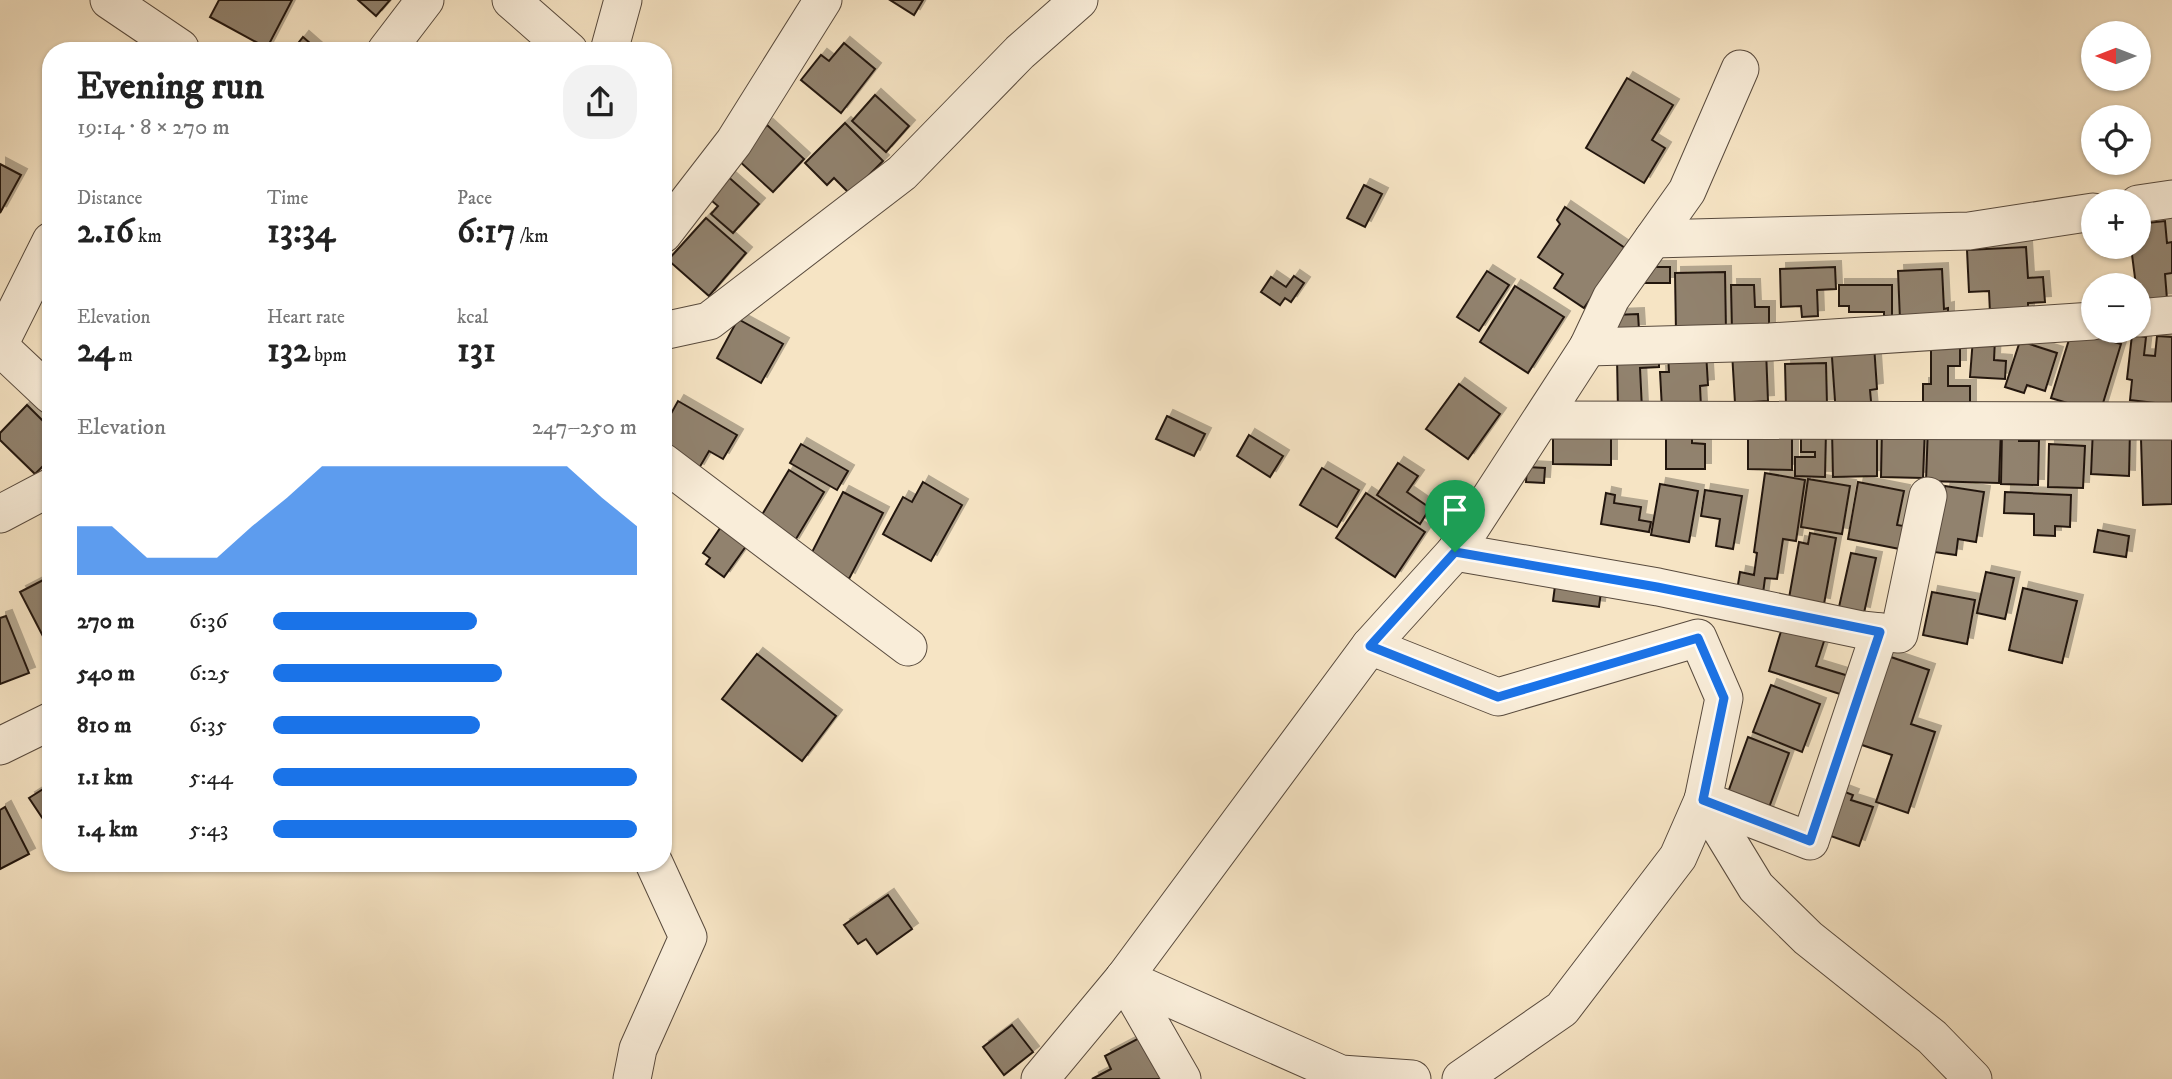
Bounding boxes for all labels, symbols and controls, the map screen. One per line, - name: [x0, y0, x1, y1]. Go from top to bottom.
- north arrow: [2081, 21, 2151, 91]
- map controls: [2081, 21, 2151, 343]
- text: Evening run: [77, 63, 264, 111]
- button: share: [563, 65, 637, 139]
- button: locate: [2081, 105, 2151, 175]
- text: 19:14 · 8 × 270 m: [77, 113, 230, 142]
- text: Distance: [77, 187, 142, 210]
- text: Time: [267, 187, 308, 210]
- text: Pace: [457, 187, 492, 210]
- button: +: [2081, 189, 2151, 259]
- text: 2.16: [77, 210, 134, 254]
- text: 13:34: [267, 210, 335, 254]
- text: 6:17: [457, 210, 516, 254]
- text: km: [134, 225, 162, 248]
- text: /km: [516, 225, 549, 248]
- button: −: [2081, 273, 2151, 343]
- text: Elevation: [77, 306, 151, 329]
- text: Heart rate: [267, 306, 345, 329]
- text: kcal: [457, 306, 488, 329]
- text: 24: [77, 329, 114, 373]
- text: 132: [267, 329, 310, 373]
- text: 131: [457, 329, 496, 373]
- text: m: [114, 344, 133, 367]
- text: bpm: [310, 344, 347, 367]
- text: Elevation: [77, 413, 166, 442]
- text: 247–250 m: [532, 413, 637, 442]
- pin: [1425, 480, 1485, 552]
- icon: arrive: [1436, 491, 1474, 529]
- text: 270 m: [77, 607, 134, 636]
- text: 6:36: [189, 607, 228, 636]
- text: 540 m: [77, 659, 135, 688]
- text: 6:25: [189, 659, 230, 688]
- text: 810 m: [77, 711, 131, 740]
- text: 6:35: [189, 711, 227, 740]
- text: 1.1 km: [77, 763, 133, 792]
- text: 5:44: [189, 763, 233, 792]
- text: 1.4 km: [77, 815, 138, 844]
- text: 5:43: [189, 815, 228, 844]

